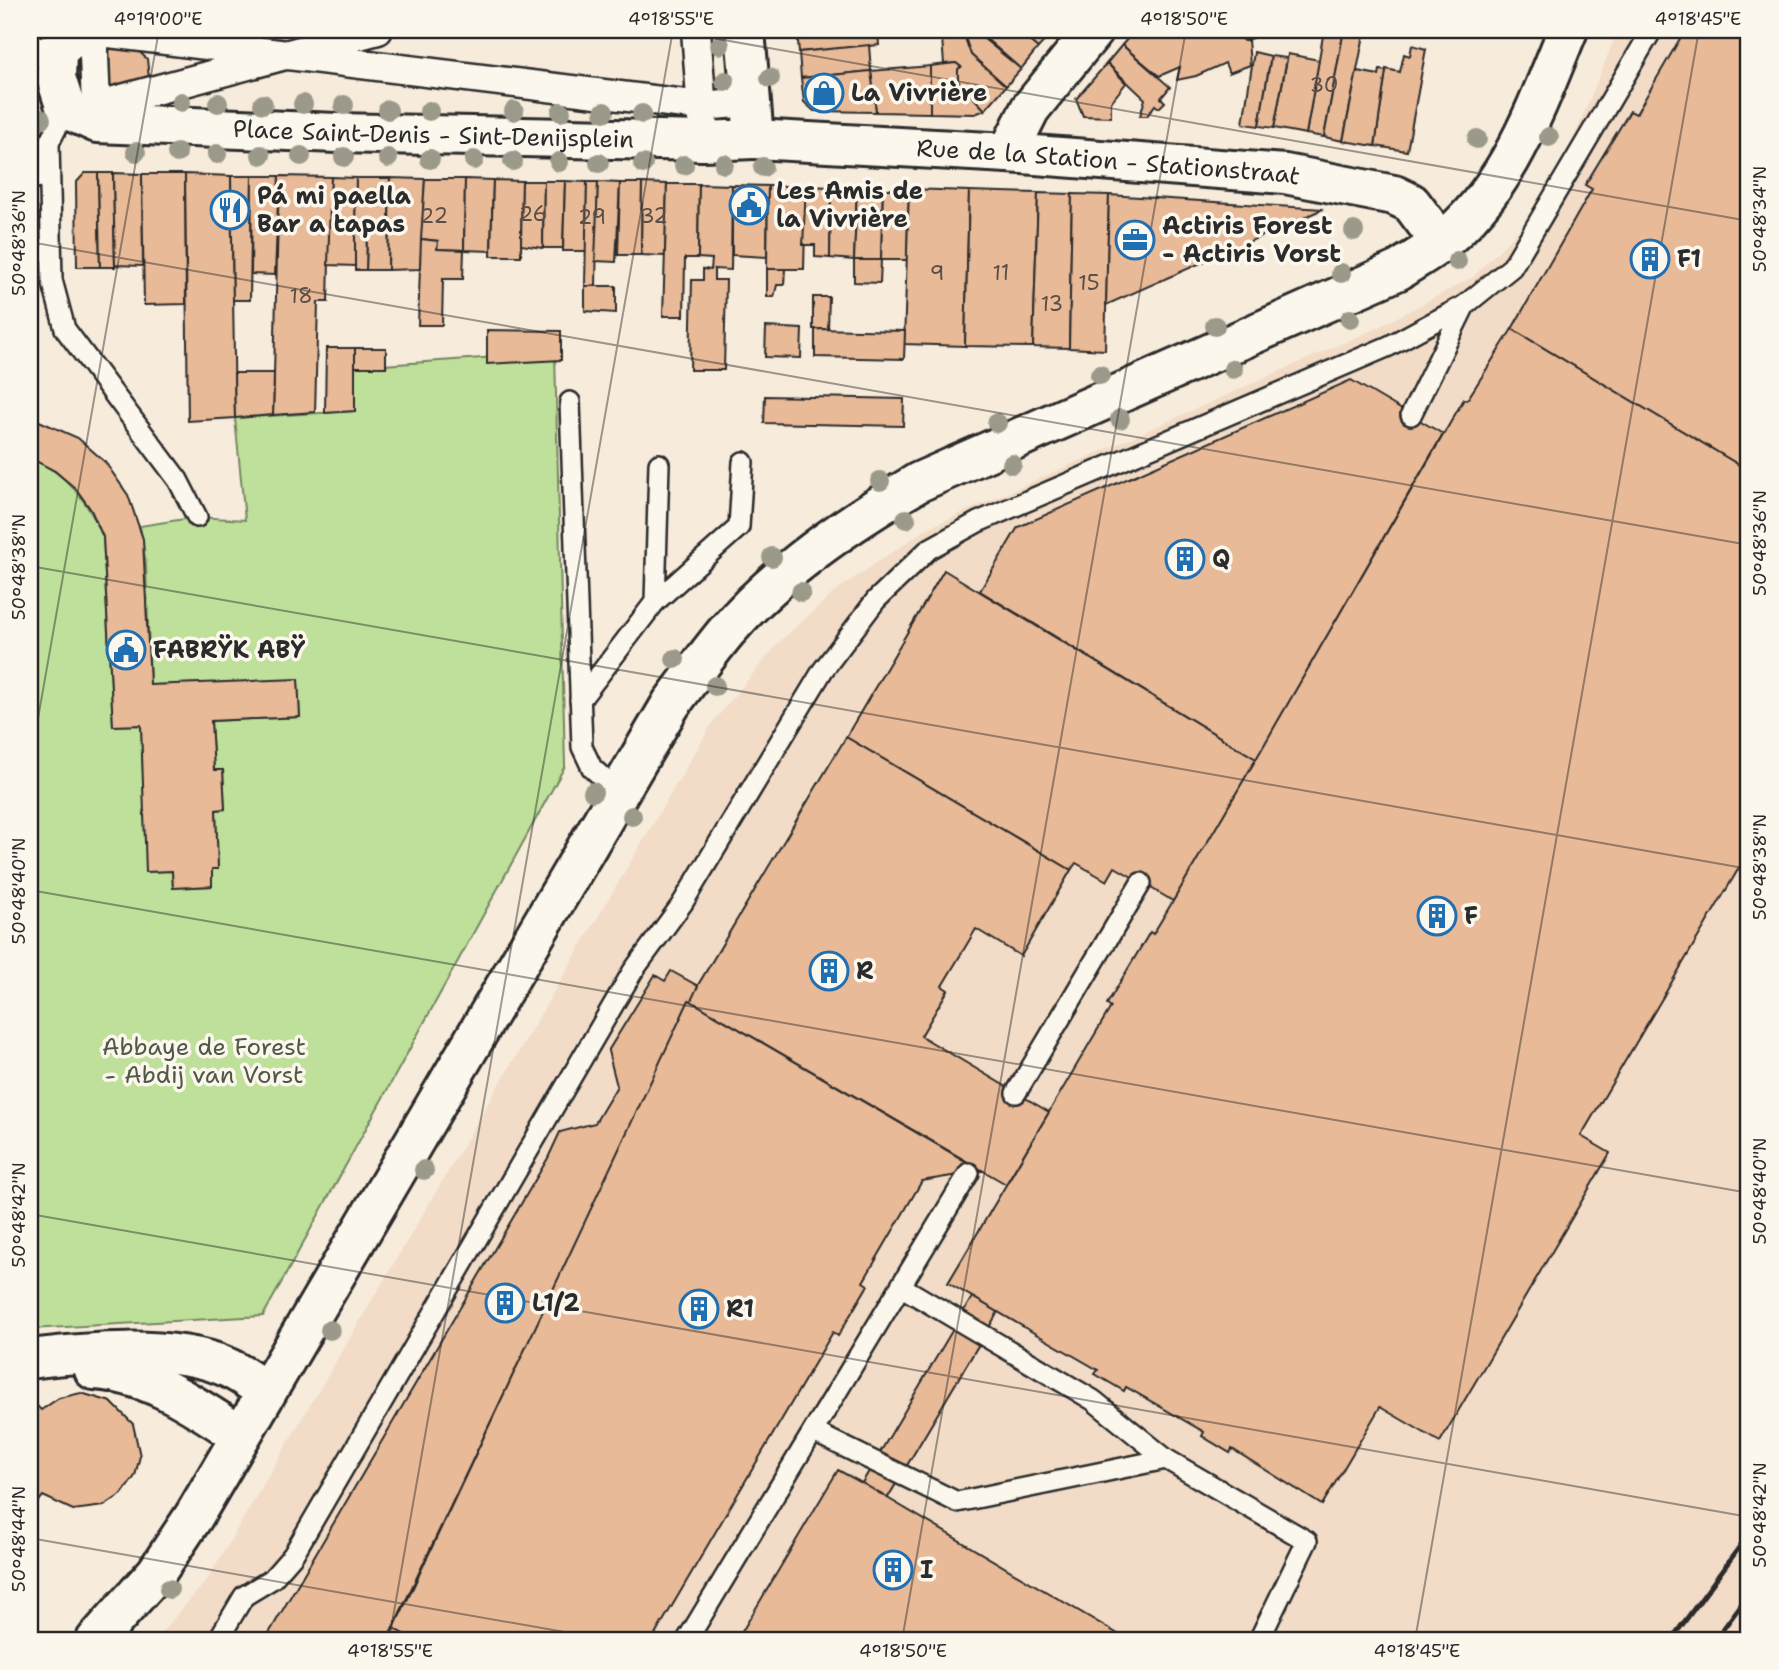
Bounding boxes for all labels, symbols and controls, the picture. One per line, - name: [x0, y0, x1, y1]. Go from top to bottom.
- text: 4°19'00"E: [113, 7, 203, 31]
- text: 4°18'55"E: [628, 7, 714, 31]
- text: 4°18'50"E: [1140, 7, 1228, 31]
- text: 4°18'45"E: [1655, 7, 1741, 31]
- house number: 30: [1309, 71, 1339, 99]
- shop icon: La Vivrière: [803, 72, 845, 114]
- place label: La Vivrière: [851, 77, 987, 109]
- street label: Place Saint-Denis - Sint-Denijsplein: [232, 113, 634, 155]
- street label: Rue de la Station - Stationstraat: [916, 132, 1303, 193]
- text: 50°48'34"N: [1748, 166, 1772, 272]
- place label: Les Amis de la Vivrière: [776, 175, 923, 235]
- place label: Pá mi paella Bar a tapas: [257, 180, 412, 240]
- public building icon: Les Amis de la Vivrière: [728, 184, 770, 226]
- restaurant icon: Pá mi paella Bar a tapas: [209, 189, 251, 231]
- text: 50°48'36"N: [7, 190, 31, 296]
- house number: 26: [519, 200, 547, 228]
- house number: 22: [420, 202, 448, 230]
- house number: 32: [640, 202, 668, 230]
- house number: 29: [578, 203, 606, 231]
- place label: Actiris Forest - Actiris Vorst: [1162, 210, 1341, 270]
- office icon: Actiris Forest - Actiris Vorst: [1114, 219, 1156, 261]
- building icon: F1: [1629, 238, 1671, 280]
- place label: F1: [1677, 243, 1701, 275]
- house number: 9: [930, 259, 944, 287]
- house number: 11: [993, 259, 1009, 287]
- house number: 15: [1078, 269, 1100, 297]
- house number: 18: [289, 282, 313, 310]
- house number: 13: [1041, 290, 1063, 318]
- text: 50°48'36"N: [1748, 490, 1772, 596]
- text: 50°48'38"N: [7, 514, 31, 620]
- building icon: Q: [1164, 538, 1206, 580]
- place label: Q: [1212, 543, 1230, 575]
- public building icon: FABRŸK ABŸ: [105, 629, 147, 671]
- place label: FABRŸK ABŸ: [153, 634, 305, 666]
- text: 50°48'38"N: [1748, 814, 1772, 920]
- text: 50°48'40"N: [7, 837, 31, 945]
- building icon: F: [1416, 895, 1458, 937]
- place label: F: [1464, 900, 1478, 932]
- building icon: R: [808, 950, 850, 992]
- place label: R: [856, 955, 874, 987]
- park label: Abbaye de Forest - Abdij van Vorst: [102, 1031, 306, 1091]
- text: 50°48'40"N: [1748, 1137, 1772, 1245]
- text: 50°48'42"N: [7, 1162, 31, 1268]
- building icon: L1/2: [484, 1282, 526, 1324]
- place label: L1/2: [532, 1287, 580, 1319]
- building icon: R1: [678, 1288, 720, 1330]
- place label: R1: [726, 1293, 754, 1325]
- text: 50°48'42"N: [1748, 1462, 1772, 1568]
- text: 50°48'44"N: [7, 1486, 31, 1592]
- building icon: I: [872, 1549, 914, 1591]
- place label: I: [920, 1554, 933, 1586]
- text: 4°18'55"E: [347, 1639, 433, 1663]
- text: 4°18'50"E: [859, 1639, 947, 1663]
- text: 4°18'45"E: [1374, 1639, 1460, 1663]

